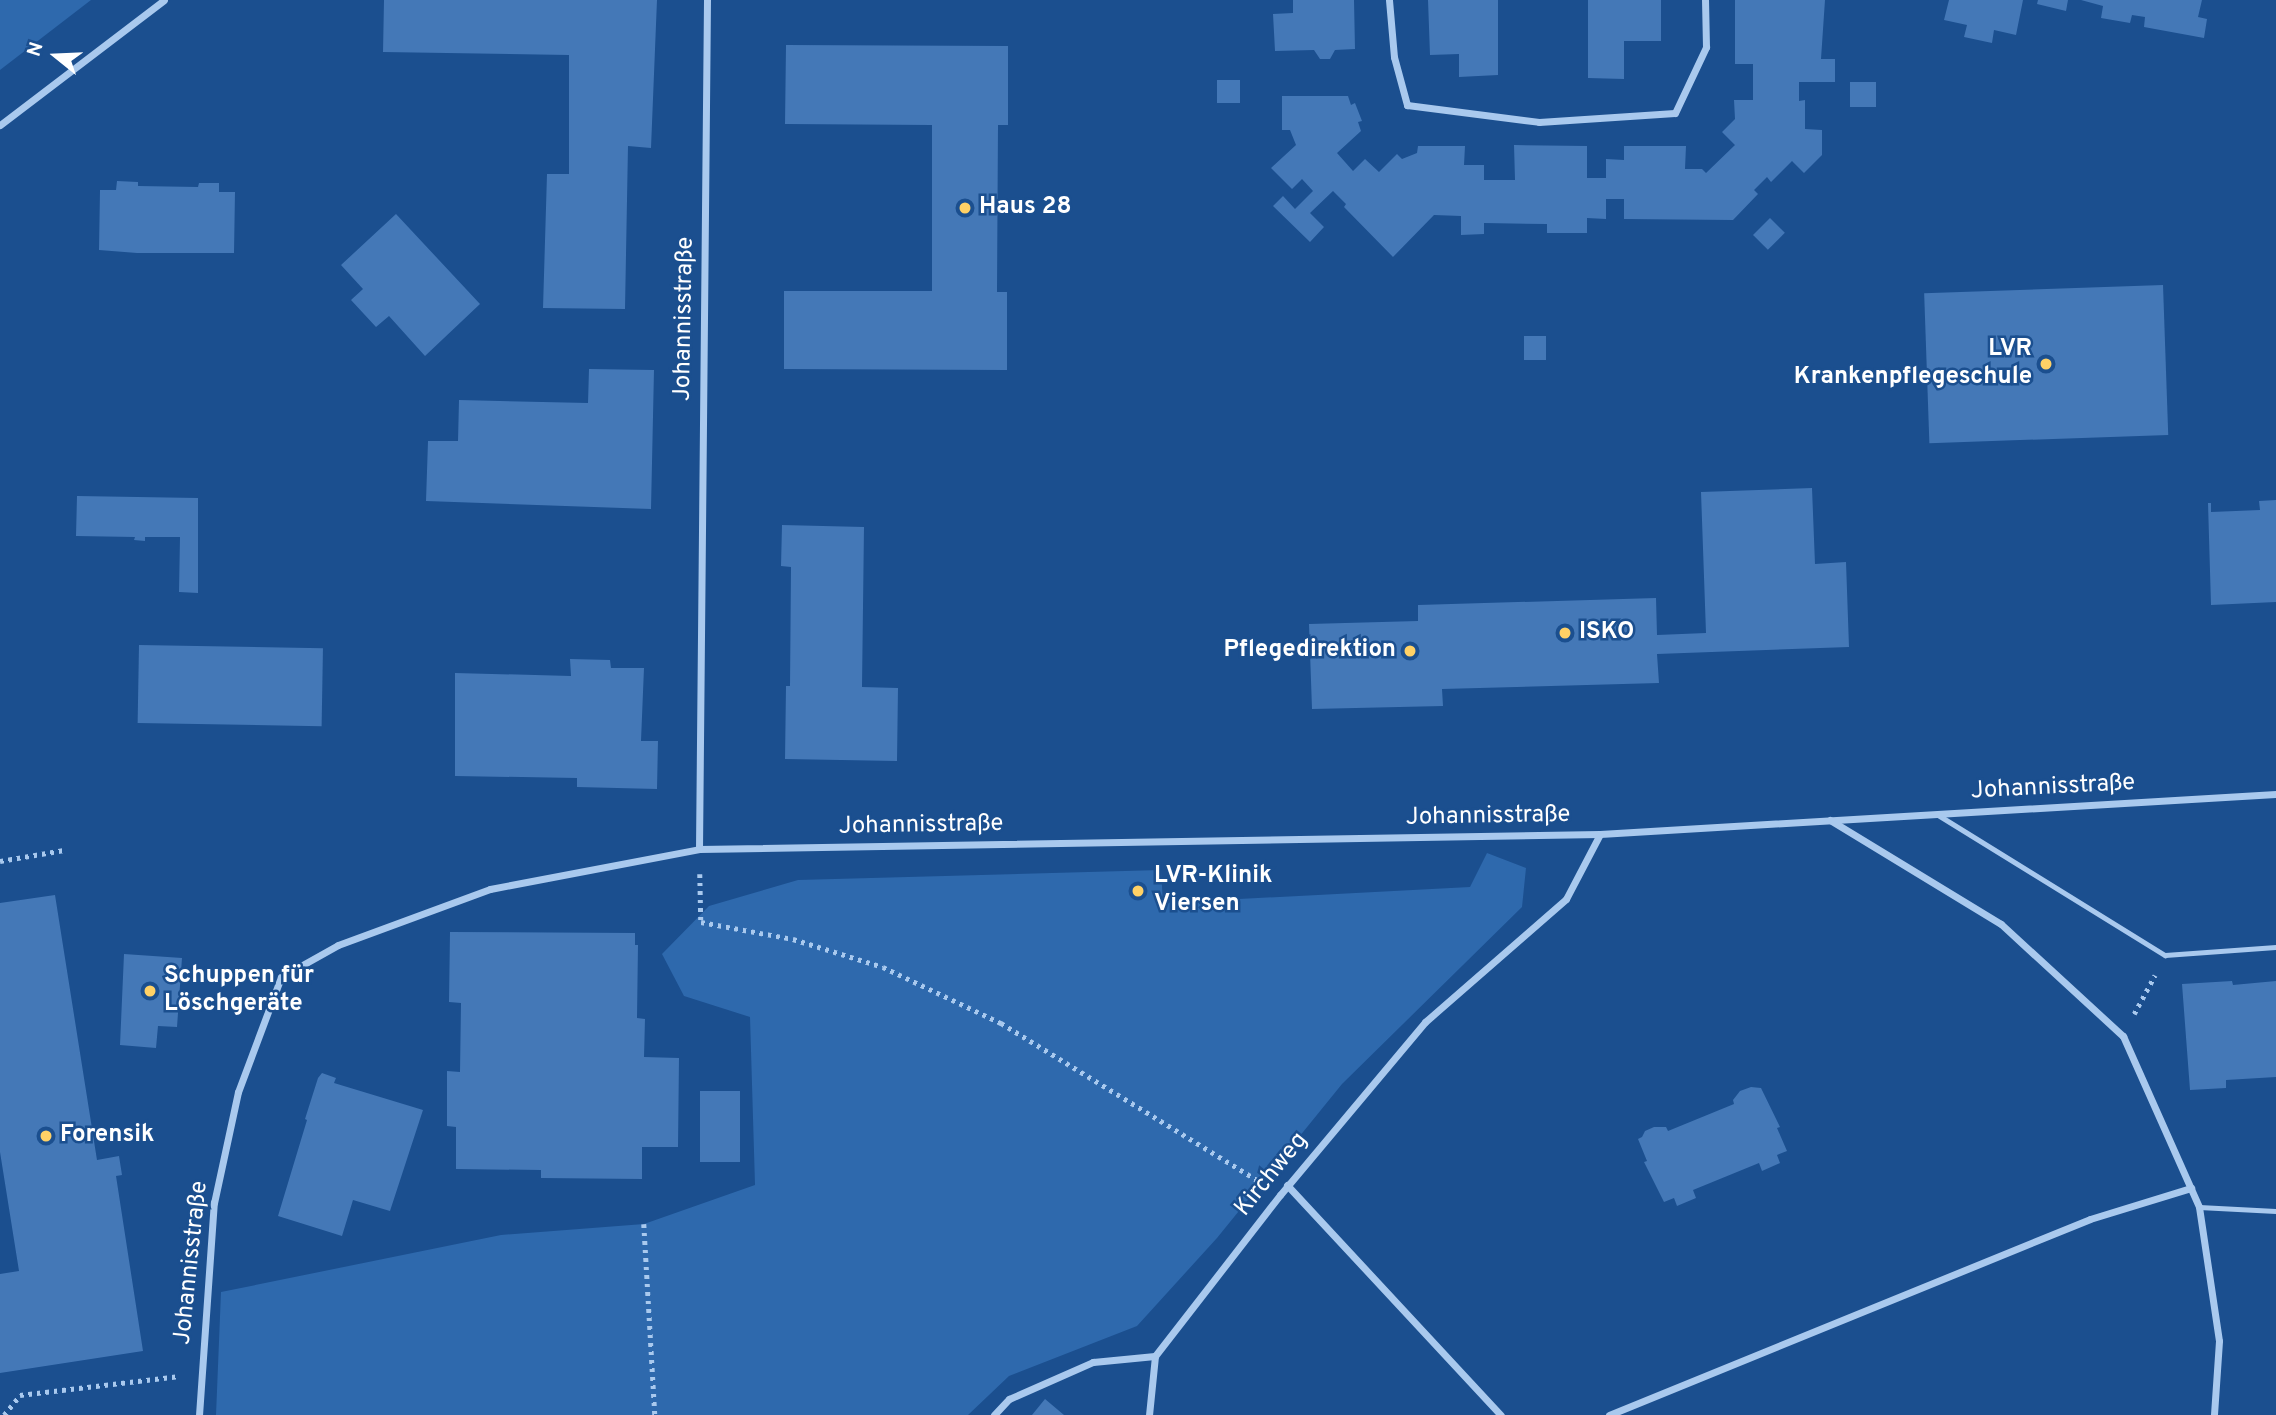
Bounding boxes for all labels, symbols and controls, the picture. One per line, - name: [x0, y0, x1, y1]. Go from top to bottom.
- north arrow: [21, 21, 91, 91]
- text: N: [23, 39, 50, 60]
- place label: Haus 28: [979, 194, 1072, 222]
- marker: Haus 28: [957, 200, 973, 216]
- street label: Johannisstraße: [669, 237, 701, 401]
- place label: LVR Krankenpflegeschule: [1794, 336, 2032, 392]
- marker: LVR Krankenpflegeschule: [2038, 356, 2054, 372]
- place label: ISKO: [1579, 619, 1634, 647]
- marker: ISKO: [1557, 625, 1573, 641]
- place label: Pflegedirektion: [1224, 637, 1396, 665]
- marker: Pflegedirektion: [1402, 643, 1418, 659]
- street label: Johannisstraße: [1970, 769, 2136, 807]
- street label: Johannisstraße: [1406, 801, 1570, 833]
- street label: Johannisstraße: [839, 810, 1003, 842]
- place label: LVR-Klinik Viersen: [1154, 863, 1272, 919]
- marker: LVR-Klinik Viersen: [1128, 881, 1148, 901]
- place label: Schuppen für Löschgeräte: [164, 963, 314, 1019]
- marker: Schuppen für Löschgeräte: [142, 983, 158, 999]
- place label: Forensik: [60, 1122, 154, 1150]
- street label: Kirchweg: [1229, 1127, 1315, 1223]
- marker: Forensik: [38, 1128, 54, 1144]
- street label: Johannisstraße: [169, 1180, 215, 1346]

